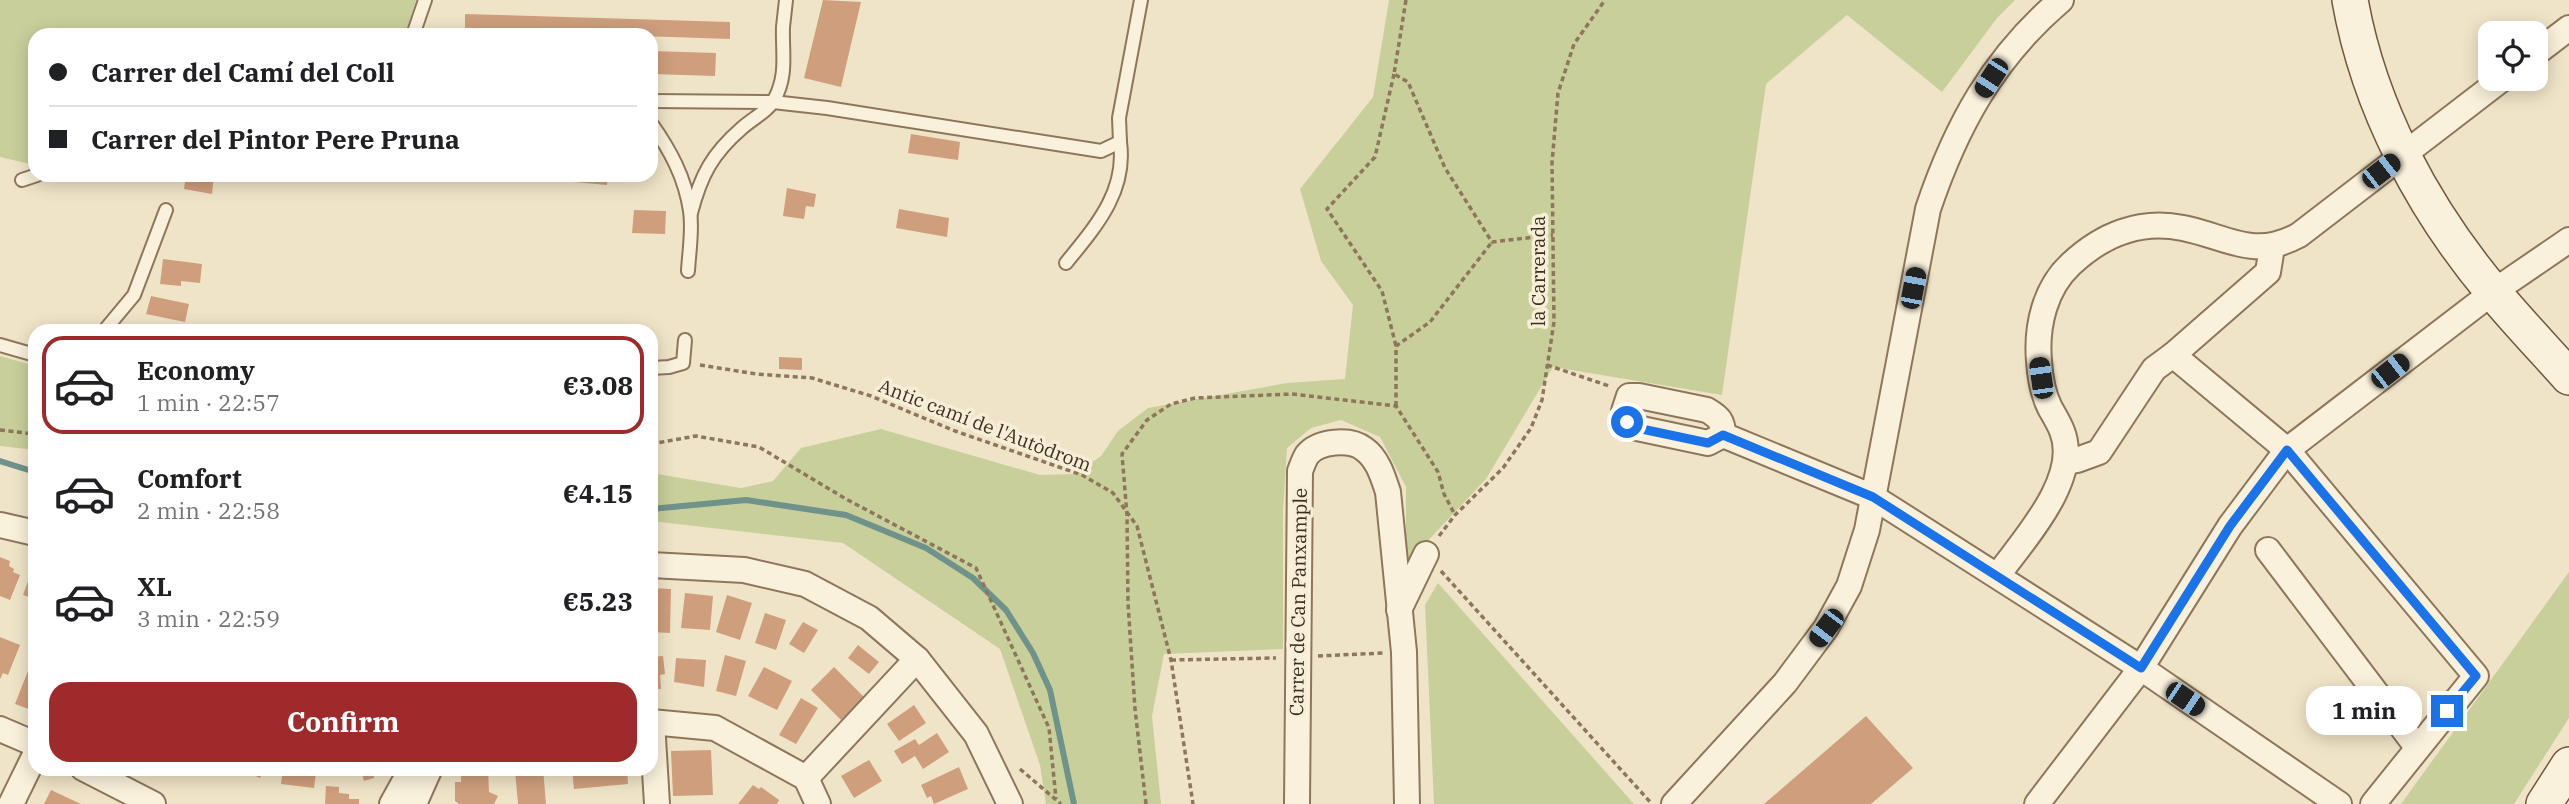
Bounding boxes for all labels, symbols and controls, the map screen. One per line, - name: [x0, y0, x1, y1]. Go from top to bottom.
- map controls: [2478, 21, 2548, 91]
- button: locate: [2478, 21, 2548, 91]
- text: Carrer del Camí del Coll: [91, 55, 394, 89]
- car: [1971, 55, 2012, 101]
- text: Carrer del Pintor Pere Pruna: [91, 122, 460, 156]
- car: [2358, 150, 2405, 192]
- street label: la Carrerada: [1526, 216, 1550, 326]
- car: [1899, 265, 1928, 311]
- car: [2367, 350, 2414, 392]
- text: Economy: [137, 353, 255, 387]
- icon: car: [53, 354, 116, 417]
- car: [2028, 356, 2055, 400]
- text: €3.08: [563, 368, 633, 402]
- street label: Antic camí de l'Autòdrom: [875, 373, 1095, 477]
- text: 1 min · 22:57: [137, 387, 280, 417]
- route start: [1611, 406, 1643, 438]
- text: Comfort: [137, 461, 242, 495]
- icon: car: [53, 462, 116, 525]
- text: €4.15: [563, 476, 633, 510]
- street label: Carrer de Can Panxample: [1284, 488, 1312, 716]
- text: 2 min · 22:58: [137, 495, 280, 525]
- text: XL: [137, 569, 172, 603]
- icon: car: [53, 570, 116, 633]
- text: €5.23: [563, 584, 633, 618]
- text: 3 min · 22:59: [137, 603, 280, 633]
- car: [1805, 605, 1848, 651]
- car: [2162, 679, 2209, 719]
- button: Confirm: [49, 682, 637, 762]
- callout: 1 min: [2307, 686, 2422, 736]
- text: 1 min: [2332, 695, 2396, 725]
- route end: [2431, 695, 2463, 727]

